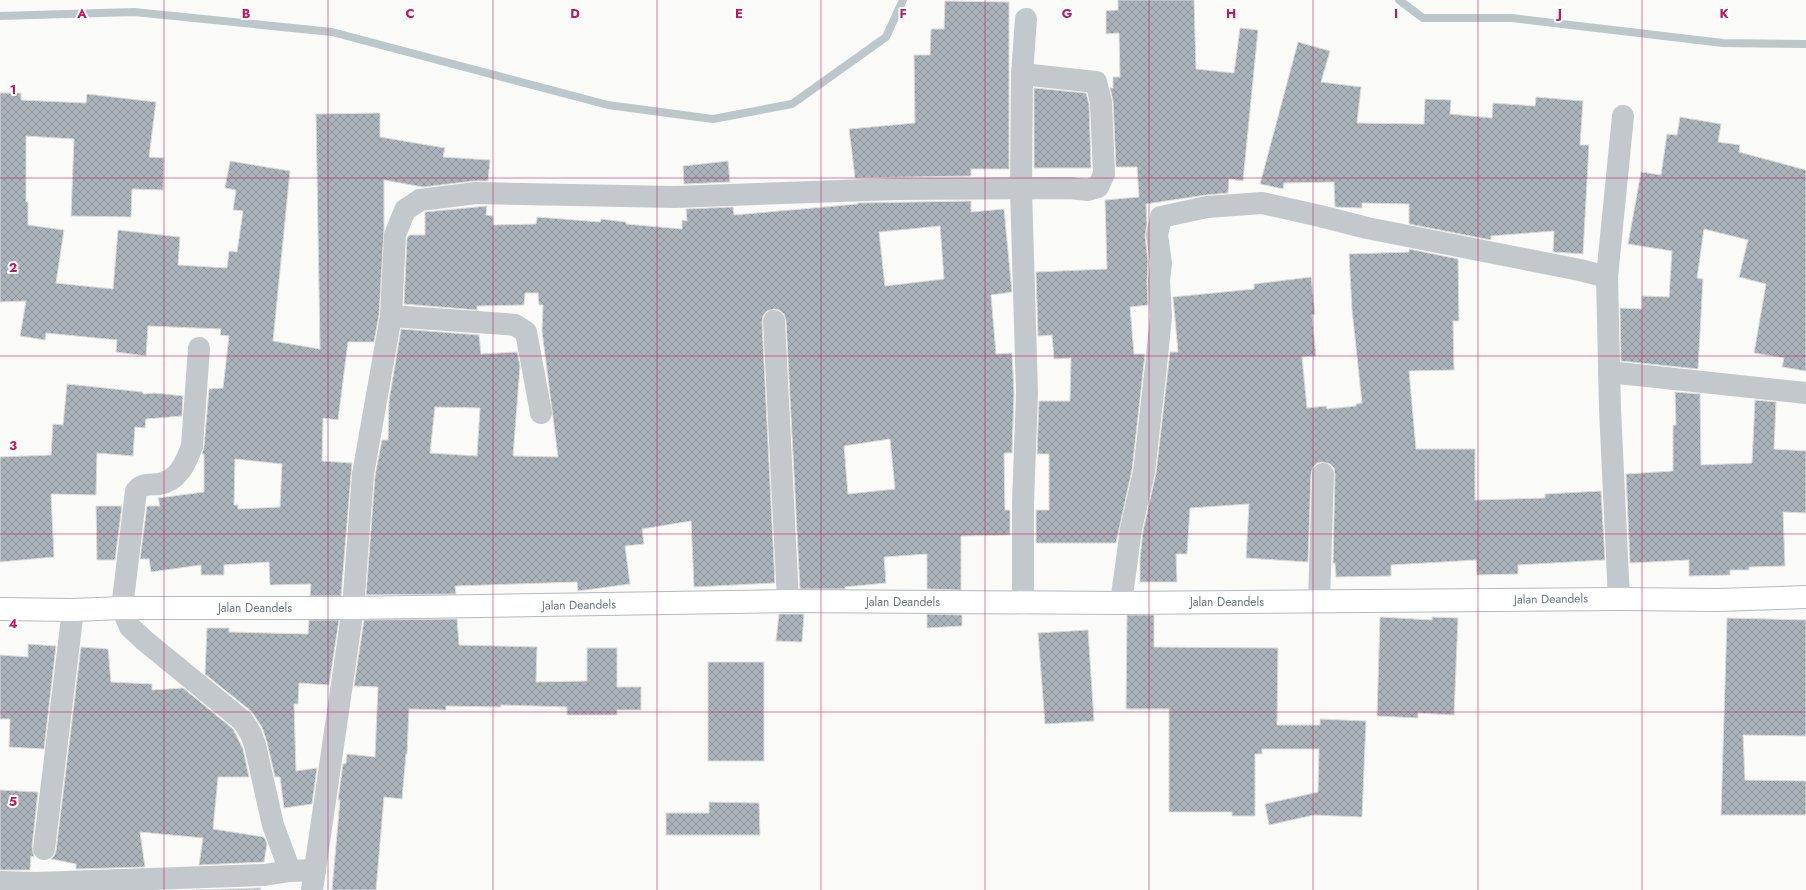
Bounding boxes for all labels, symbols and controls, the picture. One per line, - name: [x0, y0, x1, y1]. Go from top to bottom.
- text: A: [76, 4, 87, 23]
- text: B: [242, 4, 251, 23]
- text: C: [405, 4, 415, 23]
- text: D: [570, 4, 580, 23]
- text: E: [735, 4, 743, 23]
- text: F: [899, 4, 907, 23]
- text: G: [1062, 4, 1073, 23]
- text: H: [1226, 4, 1236, 23]
- text: I: [1394, 4, 1398, 23]
- text: J: [1555, 4, 1562, 23]
- text: K: [1719, 4, 1729, 23]
- text: 1: [10, 80, 16, 99]
- text: 2: [9, 258, 17, 277]
- text: 3: [9, 436, 17, 455]
- street label: Jalan Deandels: [1512, 589, 1588, 609]
- street label: Jalan Deandels: [864, 593, 940, 611]
- street label: Jalan Deandels: [1188, 593, 1264, 611]
- street label: Jalan Deandels: [540, 595, 616, 615]
- street label: Jalan Deandels: [216, 599, 292, 617]
- text: 4: [8, 614, 18, 633]
- text: 5: [9, 792, 17, 811]

